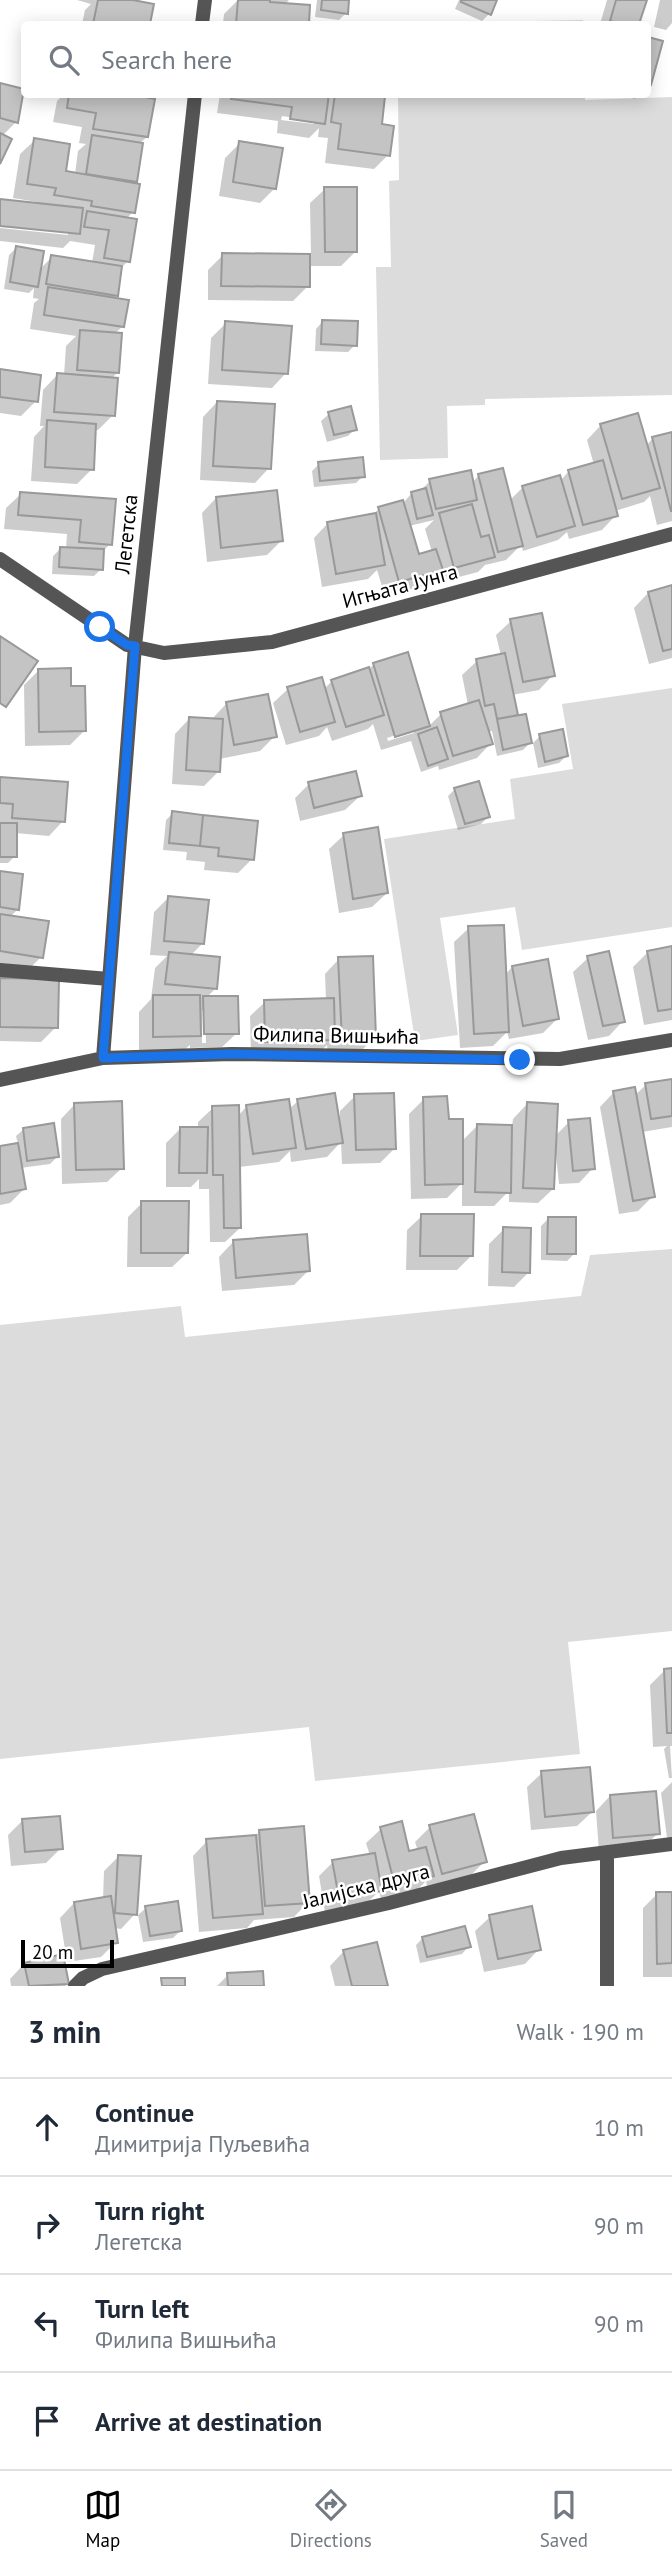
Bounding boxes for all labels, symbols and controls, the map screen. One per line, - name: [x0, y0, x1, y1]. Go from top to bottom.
- search box: [21, 21, 651, 98]
- icon: search: [45, 41, 83, 79]
- text: Search here: [101, 43, 232, 76]
- street label: Легетска: [108, 493, 144, 576]
- street label: Игњата Јунга: [339, 558, 461, 614]
- route start: [84, 611, 115, 642]
- street label: Филипа Вишњића: [253, 1020, 419, 1050]
- route end: [504, 1044, 535, 1075]
- street label: Јалијска друга: [299, 1857, 432, 1915]
- scale bar: [21, 1937, 114, 1969]
- text: 20 m: [32, 1940, 73, 1964]
- text: 3 min: [28, 2012, 101, 2051]
- text: Walk · 190 m: [517, 2017, 644, 2046]
- text: Continue: [95, 2096, 194, 2129]
- icon: ahead: [28, 2108, 66, 2146]
- text: 10 m: [594, 2113, 644, 2142]
- text: Димитрија Пуљевића: [95, 2129, 310, 2158]
- text: Turn right: [95, 2194, 204, 2227]
- icon: right: [28, 2206, 66, 2244]
- text: 90 m: [594, 2211, 644, 2240]
- text: Легетска: [95, 2227, 182, 2256]
- text: Turn left: [95, 2292, 189, 2325]
- icon: left: [28, 2304, 66, 2342]
- text: 90 m: [594, 2309, 644, 2338]
- text: Филипа Вишњића: [95, 2325, 277, 2354]
- icon: arrive: [28, 2402, 66, 2440]
- text: Arrive at destination: [95, 2405, 322, 2438]
- tab: Map: [84, 2486, 122, 2552]
- tab: Directions: [290, 2486, 372, 2552]
- tab: Saved: [540, 2486, 588, 2552]

